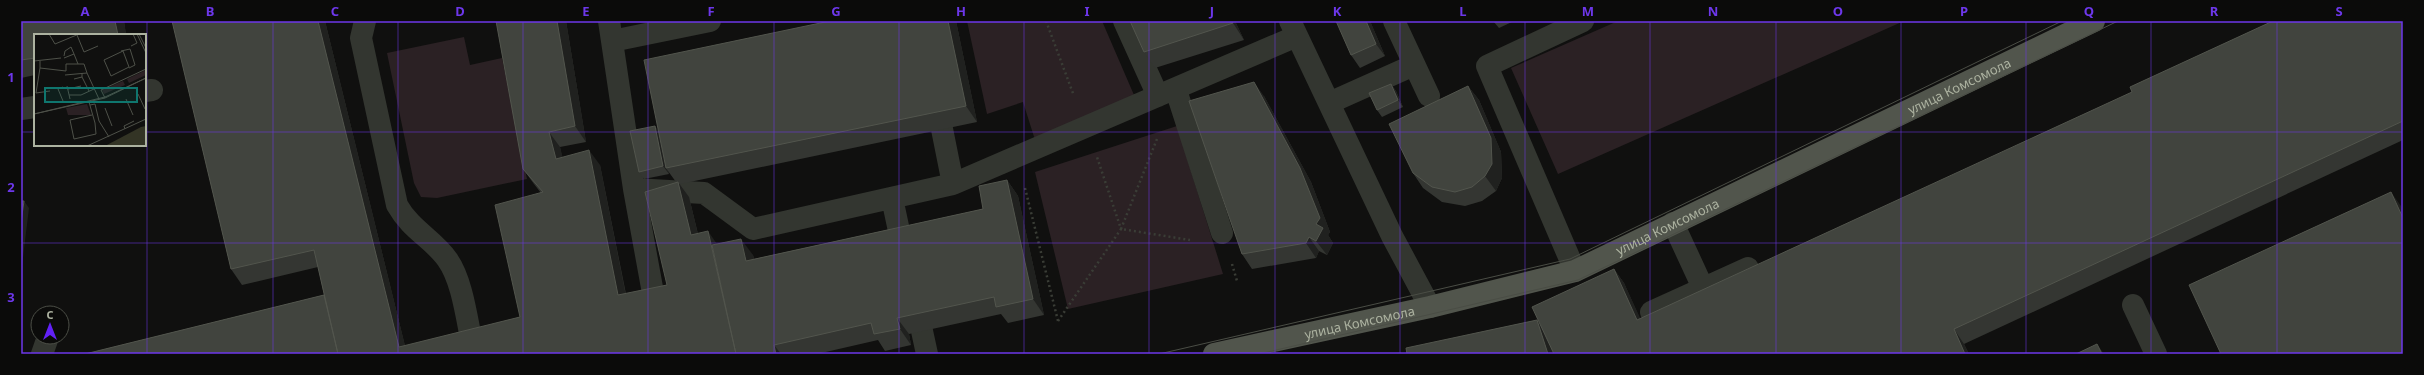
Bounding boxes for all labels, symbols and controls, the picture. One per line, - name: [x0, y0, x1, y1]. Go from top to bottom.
- text: A: [81, 2, 90, 20]
- text: B: [206, 2, 214, 20]
- text: C: [331, 2, 339, 20]
- text: D: [455, 2, 465, 20]
- text: E: [582, 2, 590, 20]
- text: F: [707, 2, 715, 20]
- text: G: [831, 2, 841, 20]
- text: H: [956, 2, 966, 20]
- text: I: [1084, 2, 1090, 20]
- text: J: [1209, 2, 1214, 20]
- text: K: [1333, 2, 1342, 20]
- text: L: [1459, 2, 1467, 20]
- text: M: [1582, 2, 1594, 20]
- text: N: [1708, 2, 1718, 20]
- text: O: [1833, 2, 1843, 20]
- text: P: [1960, 2, 1968, 20]
- text: Q: [2084, 2, 2094, 20]
- text: R: [2210, 2, 2219, 20]
- text: S: [2335, 2, 2343, 20]
- inset map: [34, 34, 146, 146]
- street label: улица Комсомола: [1905, 53, 2014, 118]
- text: 1: [7, 68, 15, 86]
- text: 2: [7, 178, 15, 196]
- street label: улица Комсомола: [1613, 194, 1722, 259]
- text: 3: [7, 288, 15, 306]
- street label: улица Комсомола: [1303, 302, 1416, 343]
- north arrow: [30, 305, 70, 345]
- text: С: [46, 307, 54, 322]

